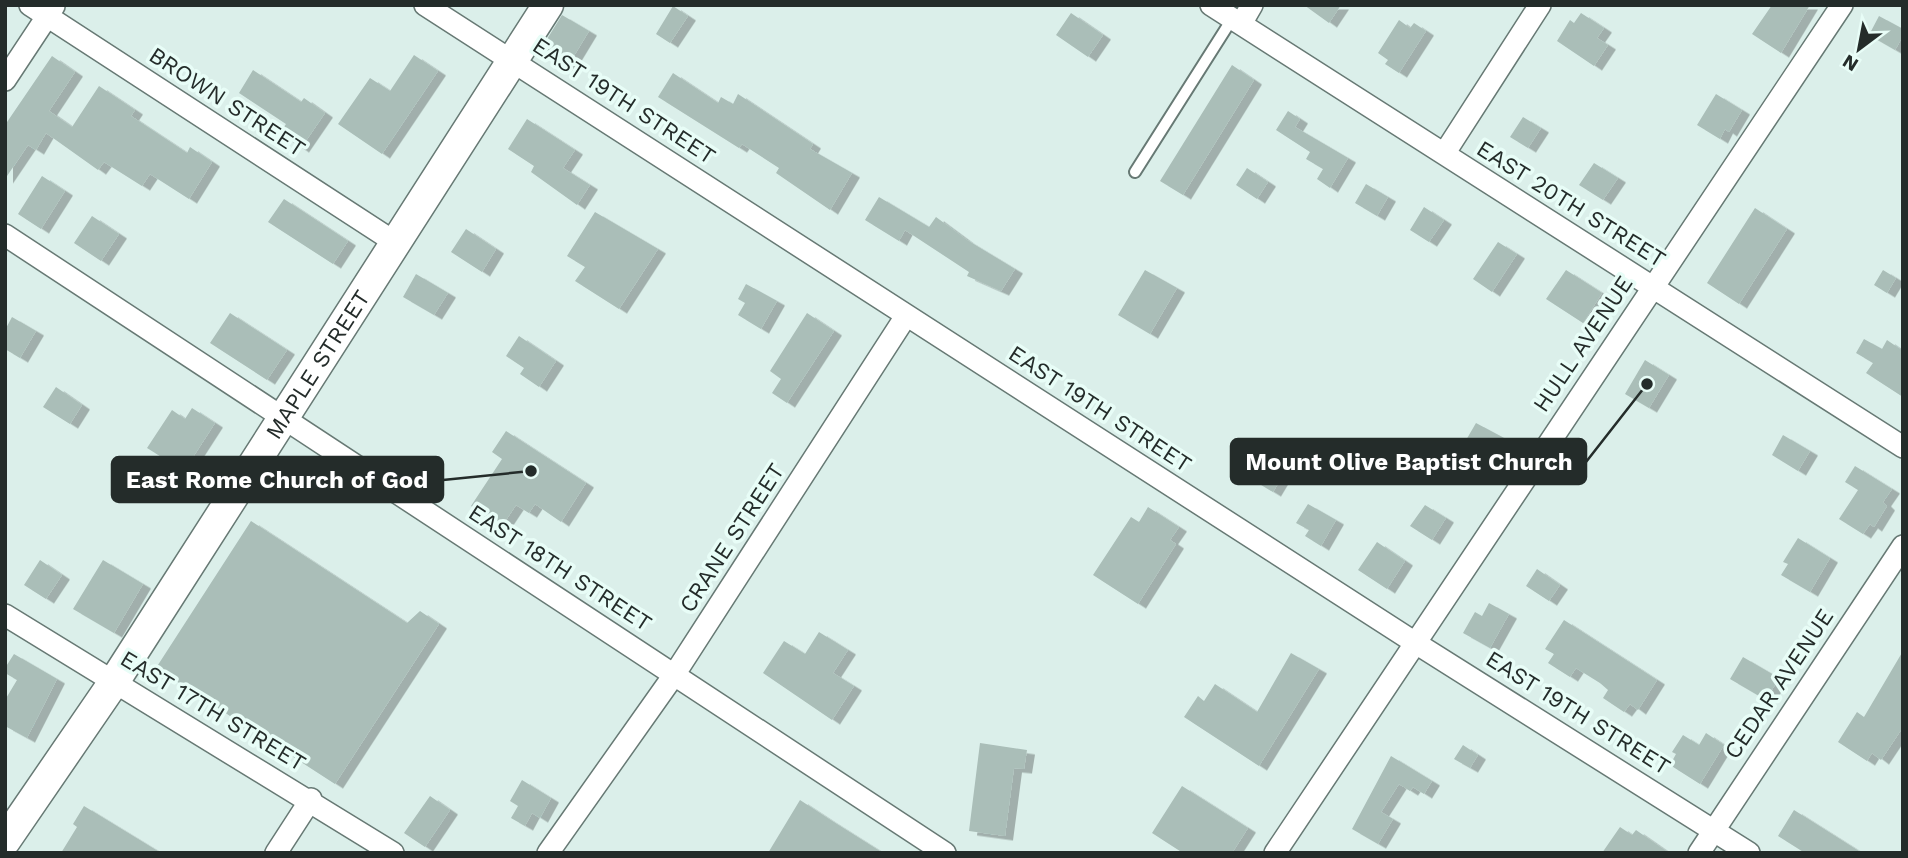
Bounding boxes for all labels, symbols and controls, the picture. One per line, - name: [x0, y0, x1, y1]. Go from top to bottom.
- north arrow: [1824, 14, 1894, 84]
- street label: EAST 19TH STREET: [528, 32, 720, 170]
- street label: BROWN STREET: [144, 42, 310, 163]
- text: N: [1838, 50, 1862, 76]
- street label: EAST 20TH STREET: [1472, 135, 1671, 273]
- street label: HULL AVENUE: [1528, 271, 1638, 417]
- street label: MAPLE STREET: [260, 285, 375, 444]
- street label: EAST 19TH STREET: [1004, 340, 1196, 478]
- callout: Mount Olive Baptist Church: [1231, 439, 1586, 484]
- text: Mount Olive Baptist Church: [1245, 448, 1573, 476]
- callout: East Rome Church of God: [112, 457, 443, 502]
- street label: CRANE STREET: [674, 458, 790, 618]
- text: East Rome Church of God: [126, 466, 428, 494]
- street label: EAST 18TH STREET: [463, 499, 657, 637]
- street label: CEDAR AVENUE: [1719, 604, 1839, 764]
- street label: EAST 17TH STREET: [115, 645, 311, 777]
- street label: EAST 19TH STREET: [1481, 645, 1675, 781]

